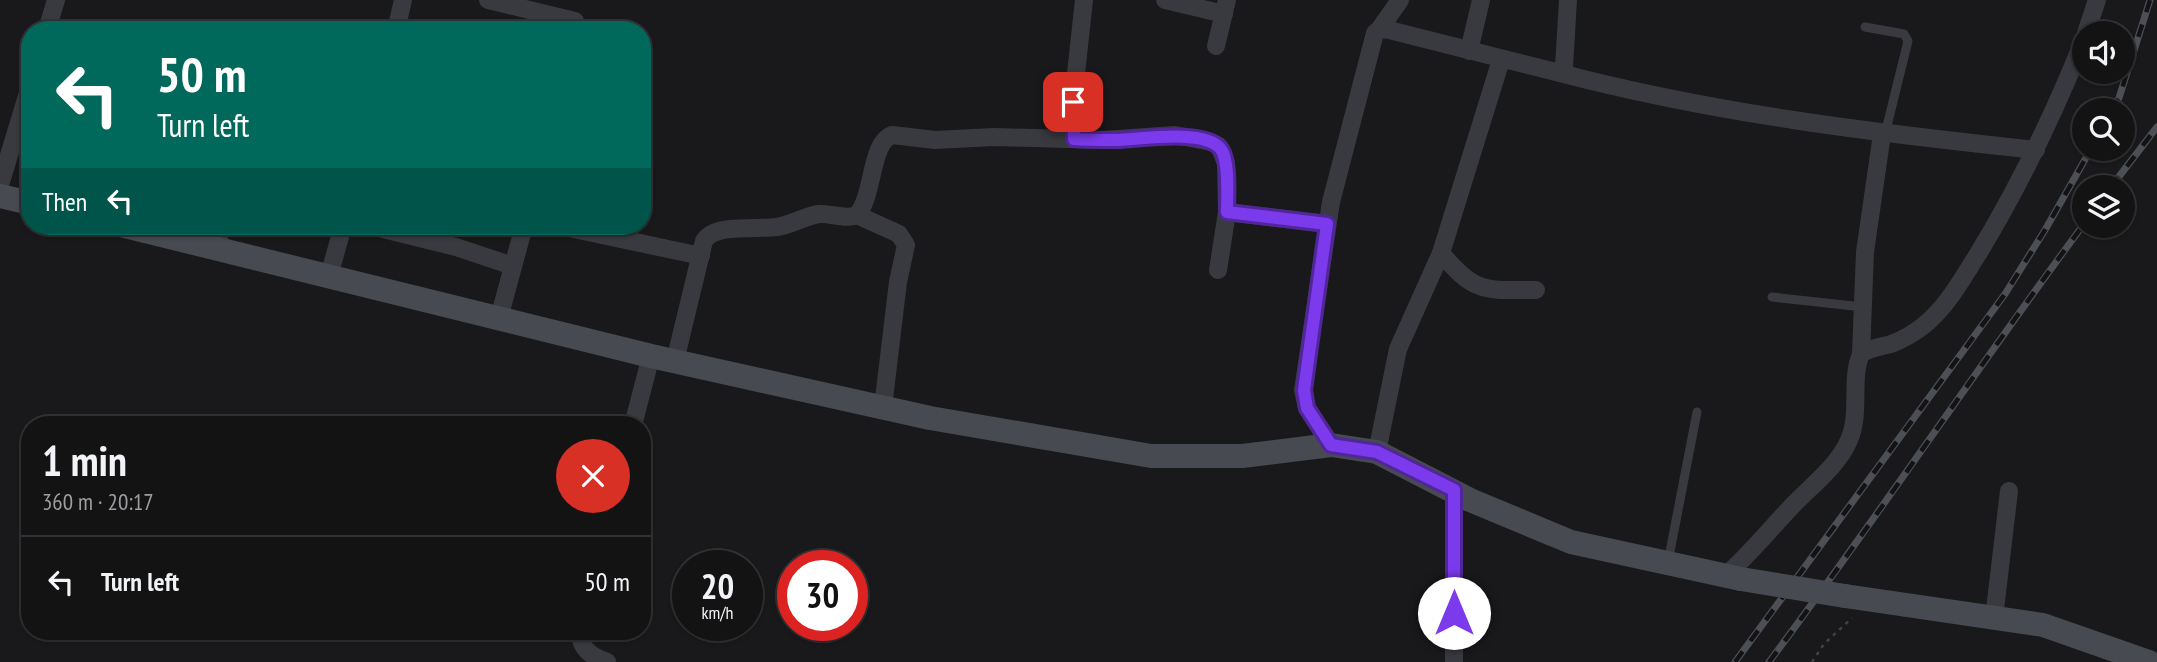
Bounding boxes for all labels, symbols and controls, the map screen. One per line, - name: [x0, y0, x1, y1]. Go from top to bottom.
- map controls: [2072, 21, 2135, 238]
- button: sound: [2072, 21, 2135, 84]
- text: 50 m: [157, 42, 246, 106]
- icon: left: [42, 49, 133, 140]
- pin: [1043, 72, 1103, 132]
- icon: arrive: [1054, 83, 1092, 121]
- button: search: [2072, 98, 2135, 161]
- text: Turn left: [157, 104, 249, 146]
- button: layers: [2072, 175, 2135, 238]
- icon: left: [101, 182, 139, 220]
- text: Then: [42, 185, 87, 218]
- text: 1 min: [42, 433, 127, 488]
- button: close: [556, 439, 630, 513]
- text: 360 m · 20:17: [42, 487, 154, 516]
- speed limit sign: 30: [777, 550, 868, 641]
- icon: left: [42, 563, 80, 601]
- text: 20: [701, 563, 734, 609]
- text: Turn left: [101, 565, 179, 598]
- text: 50 m: [584, 565, 630, 598]
- position arrow: [1417, 576, 1491, 650]
- text: km/h: [702, 601, 733, 624]

